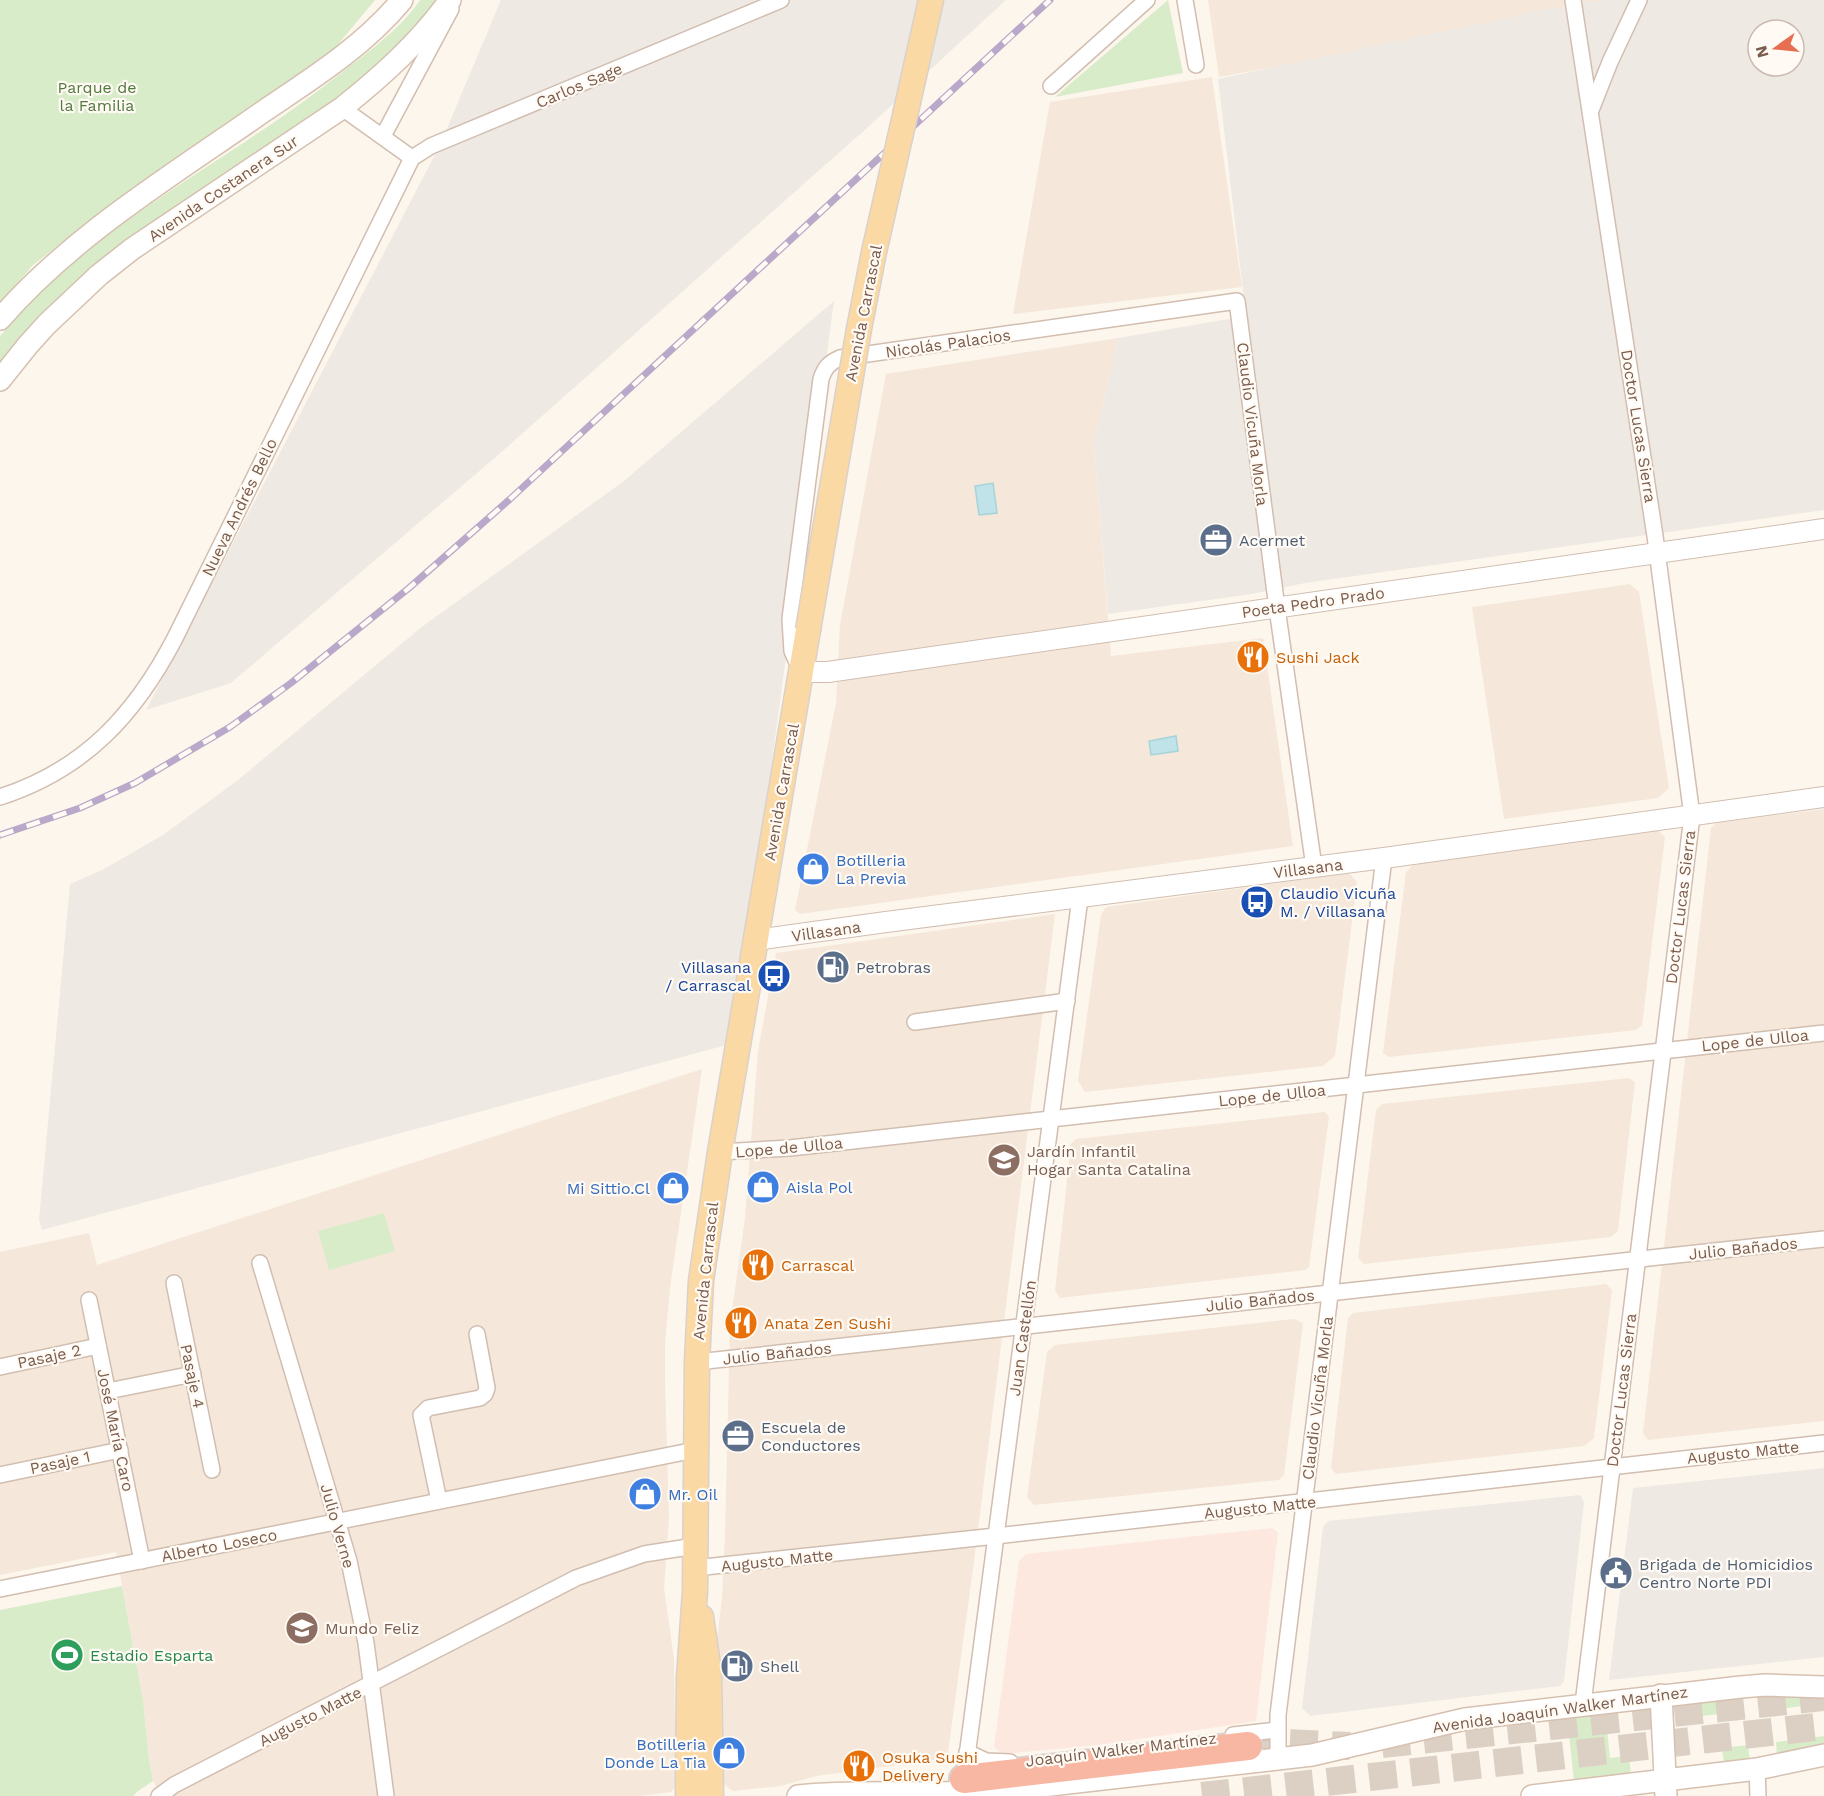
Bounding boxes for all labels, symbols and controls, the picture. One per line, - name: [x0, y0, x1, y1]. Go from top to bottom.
- north arrow: [1746, 18, 1806, 78]
- text: N: [1751, 44, 1773, 60]
- street label: Carlos Sage: [533, 59, 625, 112]
- park label: Parque de la Familia: [58, 78, 136, 115]
- street label: Avenida Costanera Sur: [145, 131, 302, 246]
- street label: Avenida Carrascal: [841, 243, 886, 383]
- street label: Nicolás Palacios: [884, 325, 1012, 362]
- street label: Claudio Vicuña Morla: [1233, 341, 1272, 507]
- street label: Doctor Lucas Sierra: [1617, 348, 1660, 504]
- street label: Nueva Andrés Bello: [198, 435, 281, 579]
- office icon: Acermet: [1198, 522, 1234, 558]
- place label: Acermet: [1239, 531, 1305, 550]
- street label: Poeta Pedro Prado: [1240, 583, 1386, 622]
- restaurant icon: Sushi Jack: [1235, 639, 1271, 675]
- place label: Sushi Jack: [1276, 648, 1360, 667]
- street label: Avenida Carrascal: [760, 722, 803, 862]
- street label: Doctor Lucas Sierra: [1662, 829, 1699, 985]
- shop icon: Botilleria La Previa: [795, 851, 831, 887]
- place label: Botilleria La Previa: [836, 851, 906, 888]
- street label: Villasana: [1272, 855, 1344, 882]
- bus stop icon: Claudio Vicuña M. / Villasana: [1239, 884, 1275, 920]
- place label: Claudio Vicuña M. / Villasana: [1280, 884, 1396, 921]
- street label: Villasana: [790, 917, 862, 946]
- fuel station icon: Petrobras: [815, 949, 851, 985]
- place label: Villasana / Carrascal: [665, 958, 751, 995]
- bus stop icon: Villasana / Carrascal: [756, 958, 792, 994]
- place label: Petrobras: [856, 958, 931, 977]
- street label: Lope de Ulloa: [1700, 1025, 1810, 1056]
- street label: Lope de Ulloa: [1217, 1080, 1327, 1111]
- street label: Lope de Ulloa: [734, 1133, 844, 1162]
- school or university icon: Jardín Infantil Hogar Santa Catalina: [986, 1142, 1022, 1178]
- place label: Jardín Infantil Hogar Santa Catalina: [1027, 1142, 1191, 1179]
- shop icon: Aisla Pol: [745, 1169, 781, 1205]
- shop icon: Mi Sittio.Cl: [655, 1170, 691, 1206]
- place label: Aisla Pol: [786, 1178, 853, 1197]
- place label: Mi Sittio.Cl: [567, 1179, 650, 1198]
- street label: Avenida Carrascal: [689, 1201, 722, 1341]
- street label: Julio Bañados: [1688, 1233, 1799, 1264]
- restaurant icon: Carrascal: [740, 1247, 776, 1283]
- place label: Carrascal: [781, 1256, 854, 1275]
- street label: Juan Castellón: [1005, 1279, 1040, 1397]
- street label: Julio Bañados: [1205, 1285, 1316, 1316]
- restaurant icon: Anata Zen Sushi: [723, 1305, 759, 1341]
- street label: Doctor Lucas Sierra: [1603, 1312, 1640, 1468]
- place label: Anata Zen Sushi: [764, 1314, 891, 1333]
- street label: Claudio Vicuña Morla: [1298, 1315, 1337, 1481]
- street label: Julio Bañados: [722, 1338, 833, 1369]
- street label: Pasaje 2: [16, 1340, 83, 1372]
- street label: Pasaje 4: [176, 1342, 209, 1410]
- street label: José María Caro: [93, 1367, 138, 1493]
- office icon: Escuela de Conductores: [720, 1418, 756, 1454]
- place label: Escuela de Conductores: [761, 1418, 861, 1455]
- street label: Augusto Matte: [1686, 1437, 1800, 1468]
- street label: Pasaje 1: [28, 1447, 92, 1478]
- shop icon: Mr. Oil: [627, 1476, 663, 1512]
- street label: Julio Verne: [316, 1482, 359, 1571]
- place label: Mr. Oil: [668, 1485, 718, 1504]
- street label: Augusto Matte: [1203, 1492, 1317, 1523]
- street label: Alberto Loseco: [160, 1525, 279, 1566]
- street label: Augusto Matte: [720, 1545, 834, 1576]
- public building icon: Brigada de Homicidios Centro Norte PDI: [1598, 1555, 1634, 1591]
- place label: Brigada de Homicidios Centro Norte PDI: [1639, 1555, 1813, 1592]
- school or university icon: Mundo Feliz: [284, 1610, 320, 1646]
- place label: Mundo Feliz: [325, 1619, 419, 1638]
- sports icon: Estadio Esparta: [49, 1637, 85, 1673]
- place label: Estadio Esparta: [90, 1646, 213, 1665]
- fuel station icon: Shell: [719, 1648, 755, 1684]
- place label: Shell: [760, 1657, 799, 1676]
- street label: Augusto Matte: [256, 1682, 365, 1751]
- street label: Avenida Joaquín Walker Martínez: [1431, 1682, 1689, 1737]
- street label: Joaquín Walker Martínez: [1024, 1728, 1218, 1771]
- place label: Botilleria Donde La Tia: [604, 1735, 706, 1772]
- shop icon: Botilleria Donde La Tia: [711, 1735, 747, 1771]
- restaurant icon: Osuka Sushi Delivery: [841, 1748, 877, 1784]
- place label: Osuka Sushi Delivery: [882, 1748, 978, 1785]

